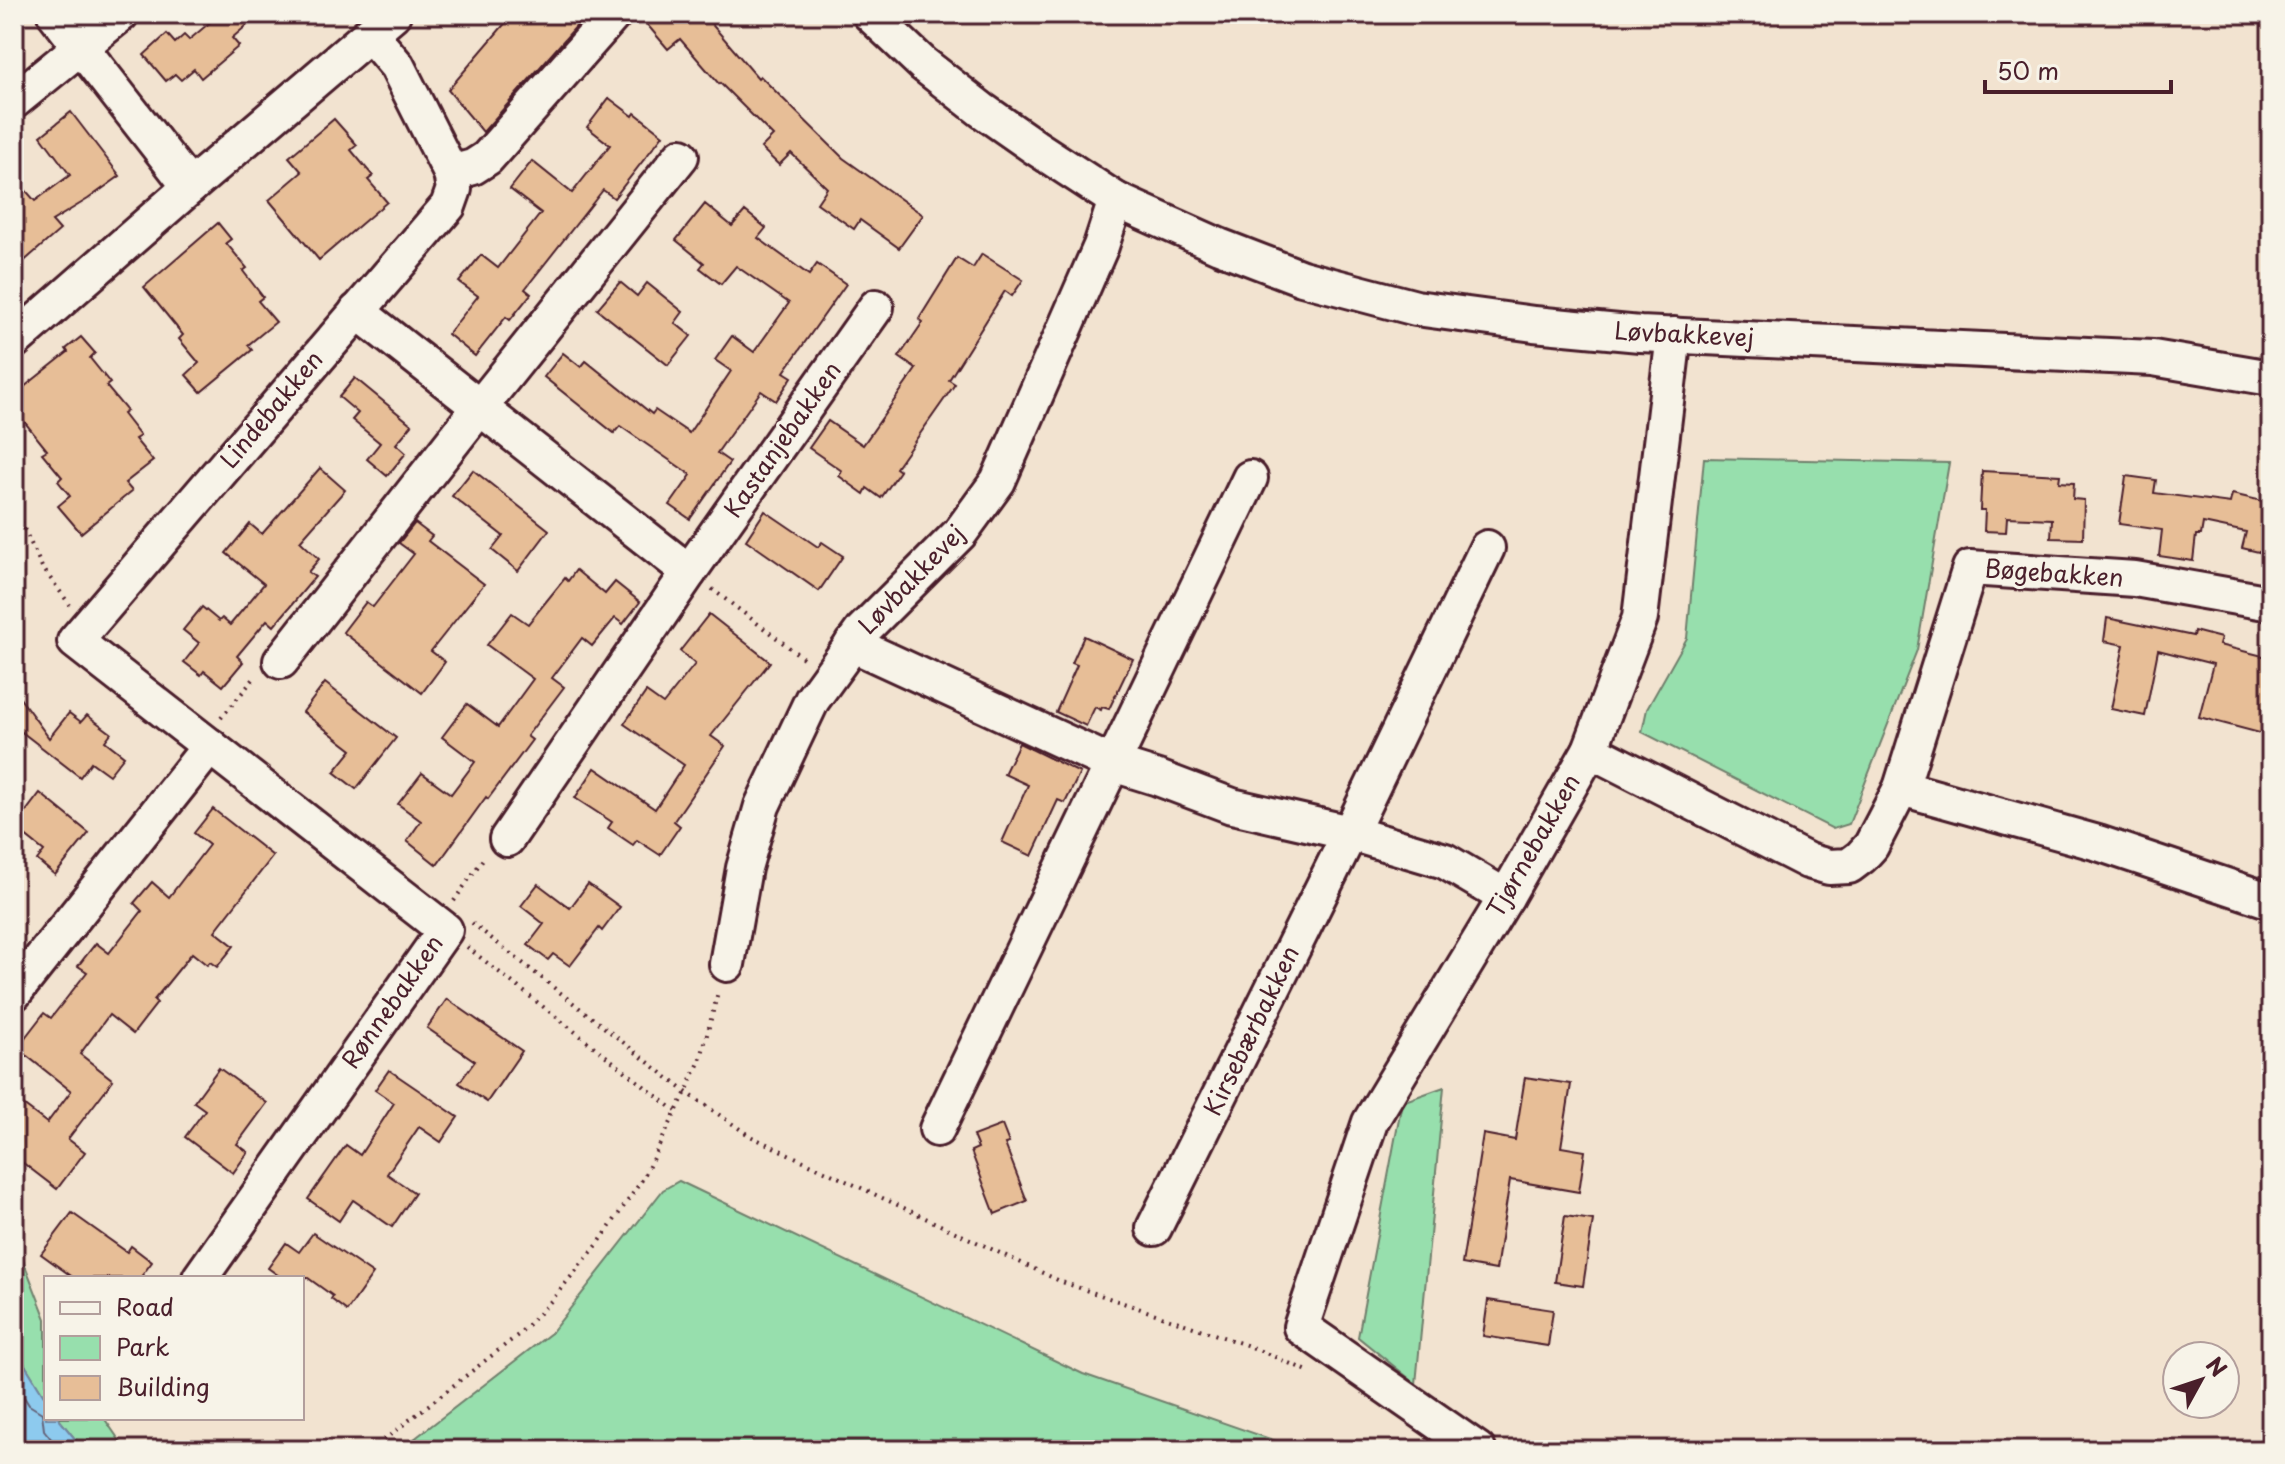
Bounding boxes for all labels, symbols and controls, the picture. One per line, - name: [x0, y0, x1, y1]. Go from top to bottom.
- scale bar: [1985, 44, 2171, 94]
- text: 50 m: [1997, 52, 2059, 88]
- street label: Løvbakkevej: [1613, 311, 1755, 355]
- street label: Lindebakken: [210, 342, 331, 475]
- street label: Kastanjebakken: [714, 353, 849, 524]
- street label: Løvbakkevej: [849, 516, 972, 641]
- street label: Bøgebakken: [1983, 549, 2125, 595]
- street label: Tjørnebakken: [1477, 766, 1588, 924]
- street label: Rønnebakken: [332, 927, 451, 1075]
- street label: Kirsebærbakken: [1193, 939, 1307, 1121]
- legend: [44, 1276, 304, 1420]
- text: Road: [116, 1288, 174, 1324]
- text: Park: [116, 1328, 170, 1364]
- north arrow: [2161, 1340, 2241, 1420]
- text: N: [2199, 1349, 2236, 1383]
- text: Building: [116, 1368, 210, 1404]

